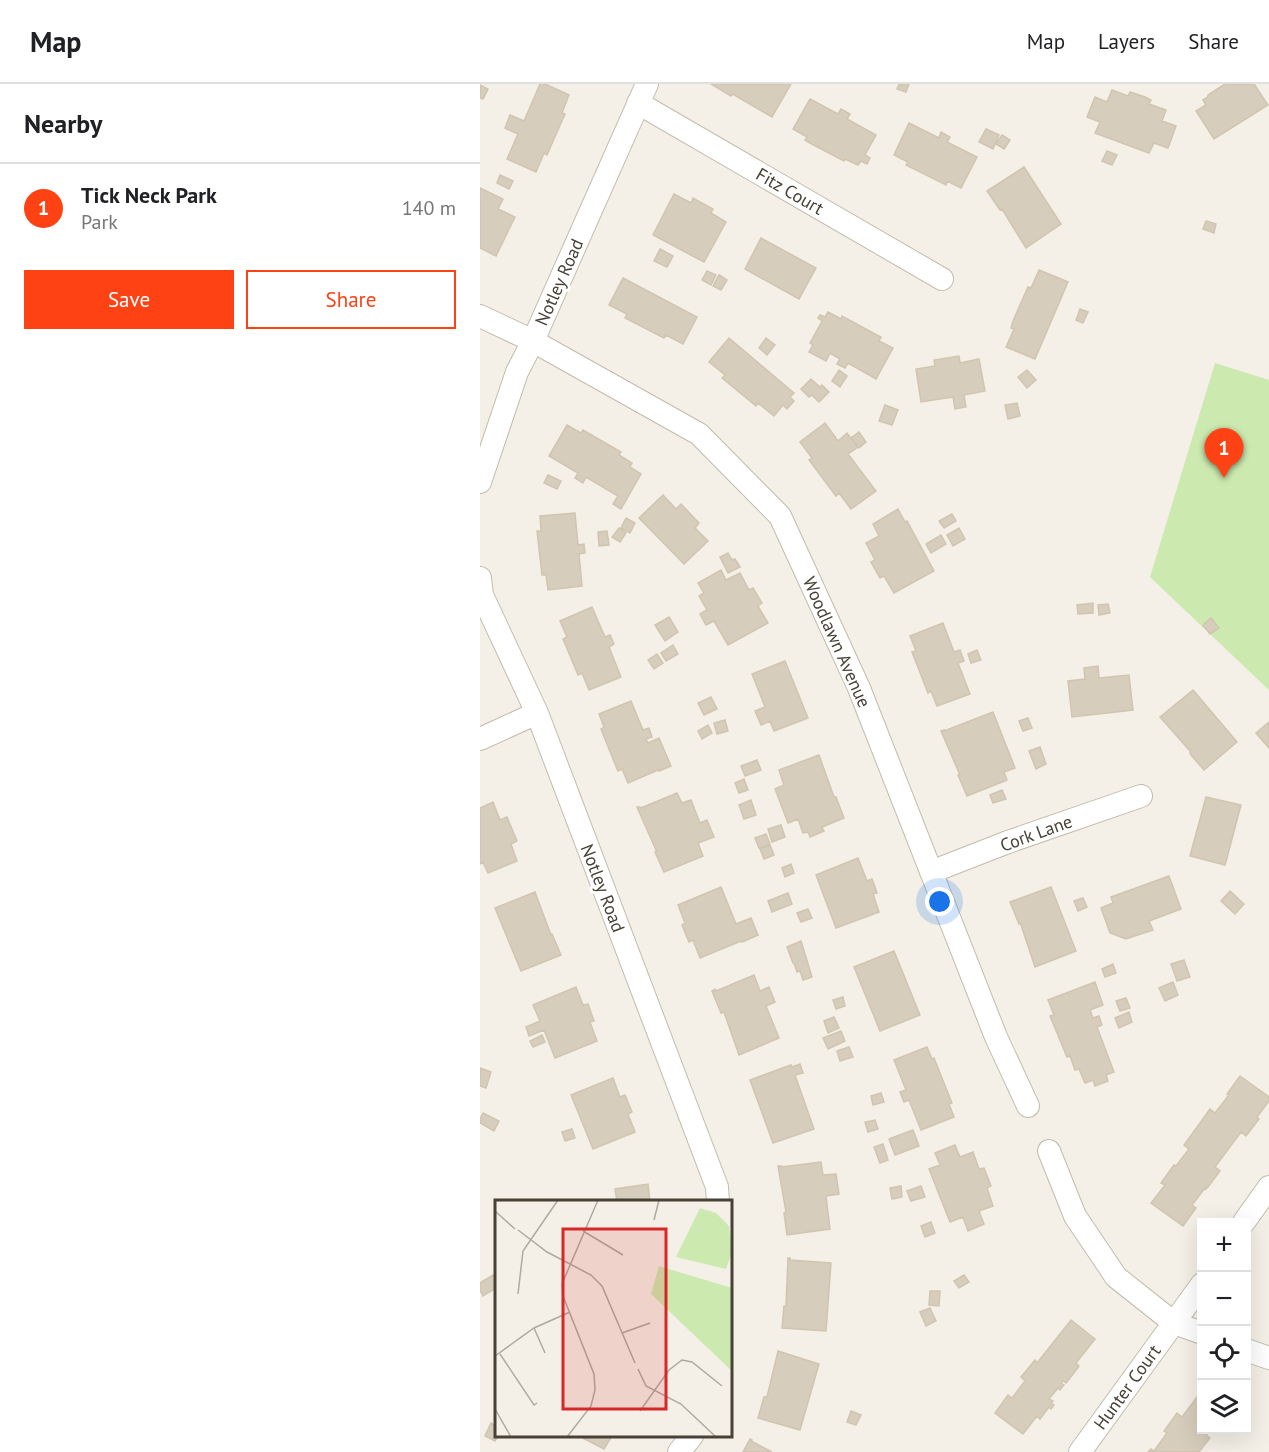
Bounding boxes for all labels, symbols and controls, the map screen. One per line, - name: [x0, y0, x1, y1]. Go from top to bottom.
- text: Map: [30, 23, 81, 60]
- text: Map: [1027, 28, 1065, 55]
- text: Layers: [1098, 28, 1155, 55]
- text: Share: [1188, 28, 1239, 55]
- text: Nearby: [24, 107, 102, 140]
- street label: Fitz Court: [752, 162, 828, 220]
- text: Tick Neck Park: [81, 181, 217, 209]
- text: 1: [38, 195, 49, 221]
- text: 140 m: [402, 195, 456, 221]
- text: Park: [81, 209, 118, 235]
- street label: Notley Road: [530, 235, 588, 329]
- button: Save: [24, 270, 234, 329]
- button: Share: [246, 270, 456, 329]
- pin: 1: [1204, 428, 1244, 478]
- street label: Woodlawn Avenue: [798, 573, 876, 711]
- street label: Cork Lane: [997, 809, 1075, 857]
- street label: Notley Road: [576, 841, 630, 935]
- your location: [925, 887, 954, 916]
- inset map: [495, 1200, 732, 1437]
- map controls: [1197, 1218, 1251, 1434]
- button: +: [1197, 1218, 1251, 1272]
- button: −: [1197, 1272, 1251, 1326]
- button: locate: [1197, 1326, 1251, 1380]
- street label: Hunter Court: [1088, 1340, 1166, 1434]
- button: layers: [1197, 1380, 1251, 1434]

